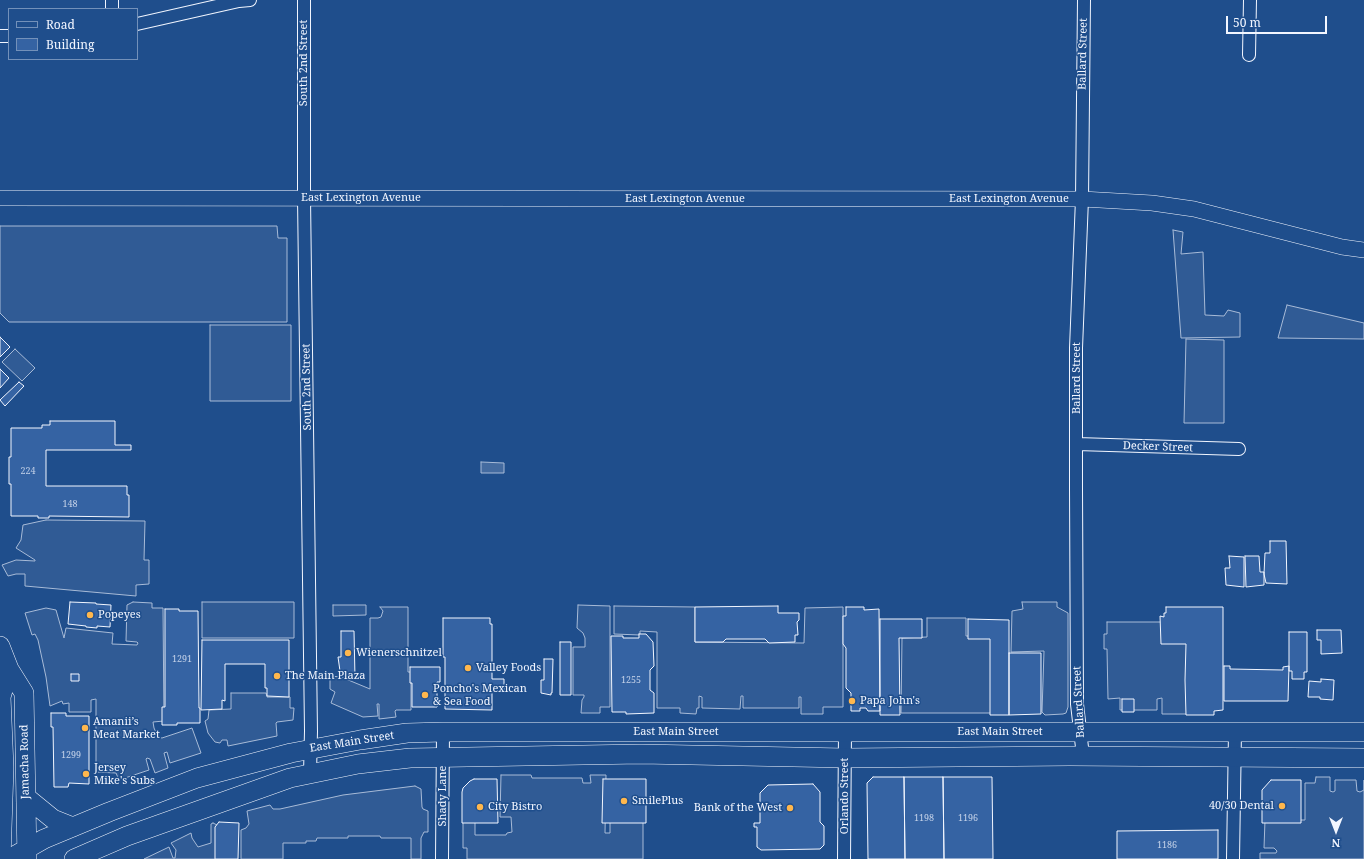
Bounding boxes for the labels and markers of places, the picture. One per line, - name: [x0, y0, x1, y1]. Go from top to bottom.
- place label: Popeyes: [98, 608, 141, 622]
- marker: Popeyes: [85, 610, 95, 620]
- place label: Wienerschnitzel: [356, 646, 442, 660]
- marker: Wienerschnitzel: [343, 648, 353, 658]
- place label: Valley Foods: [476, 661, 541, 675]
- marker: Valley Foods: [463, 663, 473, 673]
- place label: The Main Plaza: [285, 669, 366, 683]
- marker: The Main Plaza: [272, 671, 282, 681]
- place label: Poncho's Mexican & Sea Food: [433, 682, 527, 708]
- marker: Poncho's Mexican & Sea Food: [420, 690, 430, 700]
- place label: Papa John's: [860, 694, 920, 708]
- marker: Papa John's: [847, 696, 857, 706]
- place label: Amanii’s Meat Market: [93, 715, 160, 741]
- marker: Amanii’s Meat Market: [80, 723, 90, 733]
- place label: Jersey Mike's Subs: [94, 761, 155, 787]
- marker: Jersey Mike's Subs: [81, 769, 91, 779]
- place label: SmilePlus: [632, 794, 683, 808]
- marker: SmilePlus: [619, 796, 629, 806]
- place label: 40/30 Dental: [1209, 799, 1274, 813]
- place label: City Bistro: [488, 800, 542, 814]
- place label: Bank of the West: [694, 801, 782, 815]
- marker: 40/30 Dental: [1277, 801, 1287, 811]
- marker: City Bistro: [475, 802, 485, 812]
- marker: Bank of the West: [785, 803, 795, 813]

